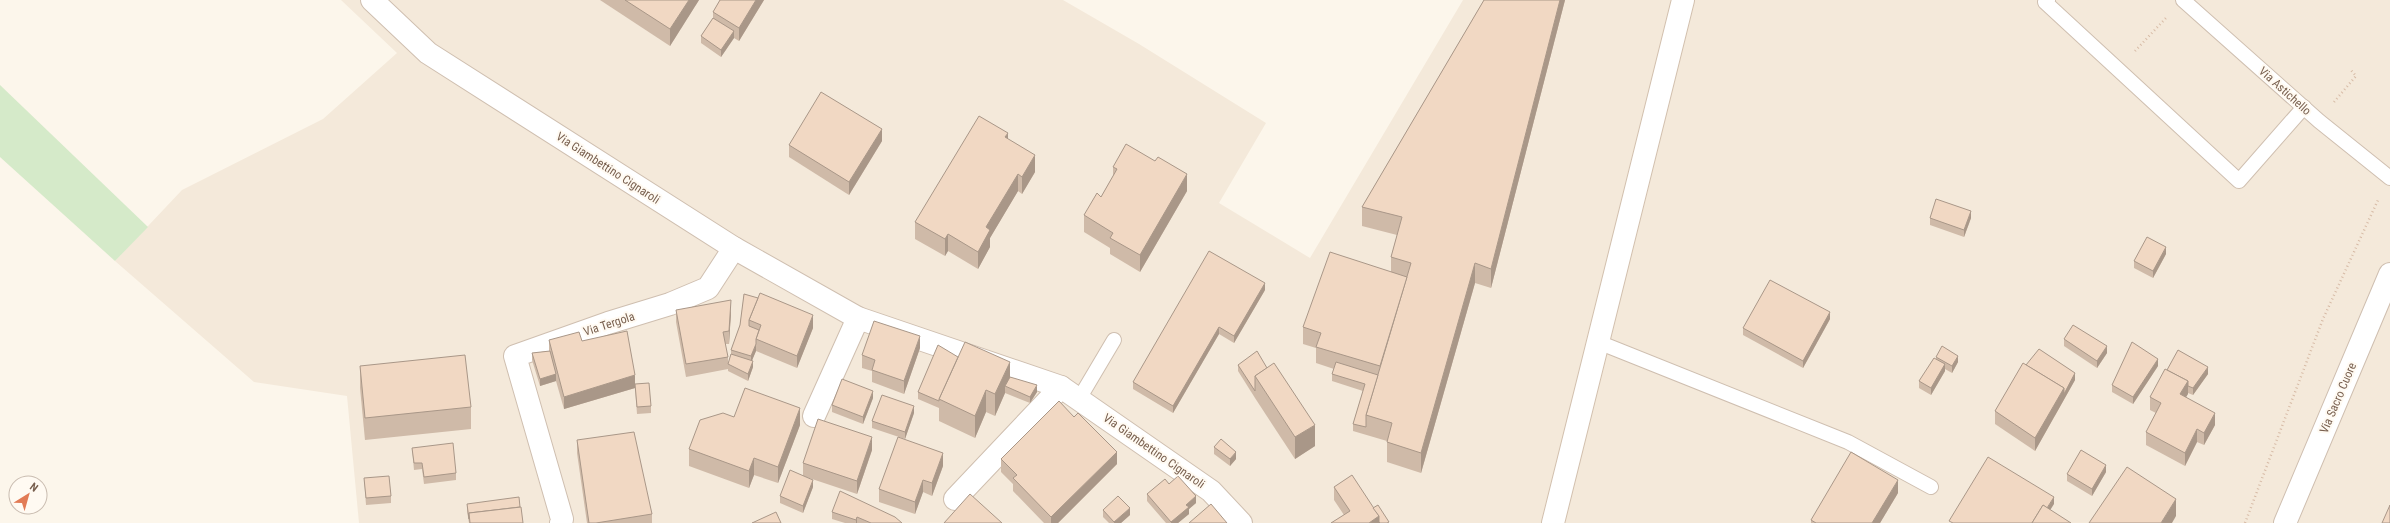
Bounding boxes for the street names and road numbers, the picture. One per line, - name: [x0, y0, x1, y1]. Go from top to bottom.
- street label: Via Astichello: [2256, 64, 2314, 118]
- street label: Via Giambettino Cignaroli: [554, 129, 662, 207]
- street label: Via Tergola: [582, 309, 637, 339]
- street label: Via Sacro Cuore: [2317, 360, 2359, 436]
- street label: Via Giambettino Cignaroli: [1101, 411, 1207, 491]

